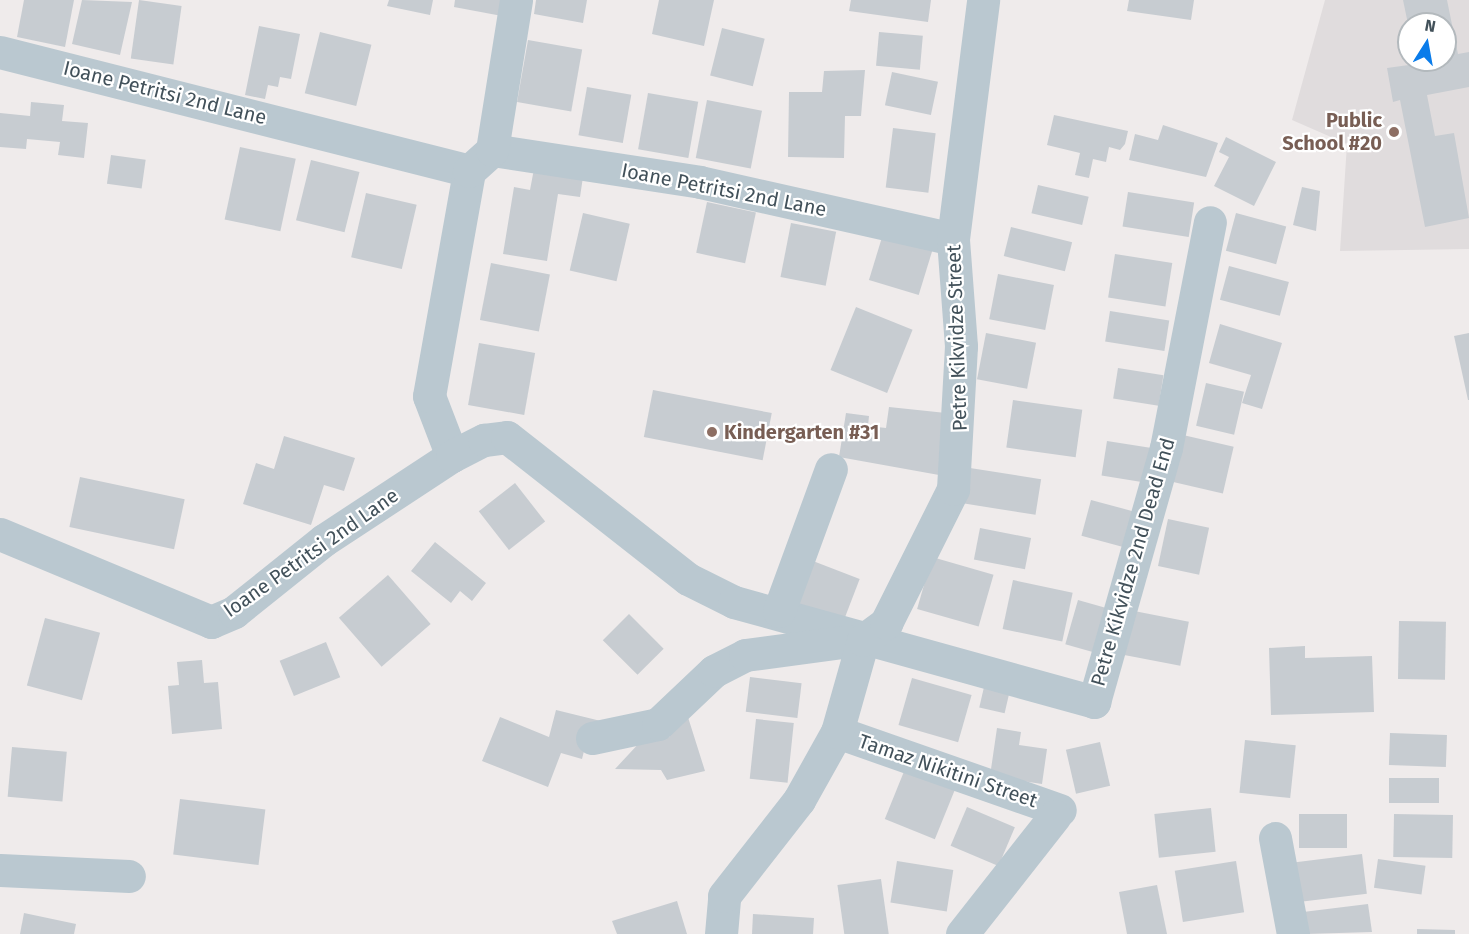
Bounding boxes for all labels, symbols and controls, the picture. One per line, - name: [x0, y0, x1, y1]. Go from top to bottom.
- north arrow: [1397, 12, 1457, 72]
- text: N: [1423, 15, 1437, 36]
- street label: Ioane Petritsi 2nd Lane: [61, 56, 269, 130]
- place label: Public School #20: [1282, 108, 1382, 155]
- marker: Public School #20: [1387, 125, 1401, 139]
- street label: Ioane Petritsi 2nd Lane: [619, 158, 829, 222]
- street label: Petre Kikvidze Street: [942, 244, 972, 432]
- place label: Kindergarten #31: [724, 420, 879, 444]
- marker: Kindergarten #31: [705, 425, 719, 439]
- street label: Petre Kikvidze 2nd Dead End: [1086, 435, 1180, 689]
- street label: Ioane Petritsi 2nd Lane: [219, 483, 403, 623]
- street label: Tamaz Nikitini Street: [856, 729, 1040, 813]

